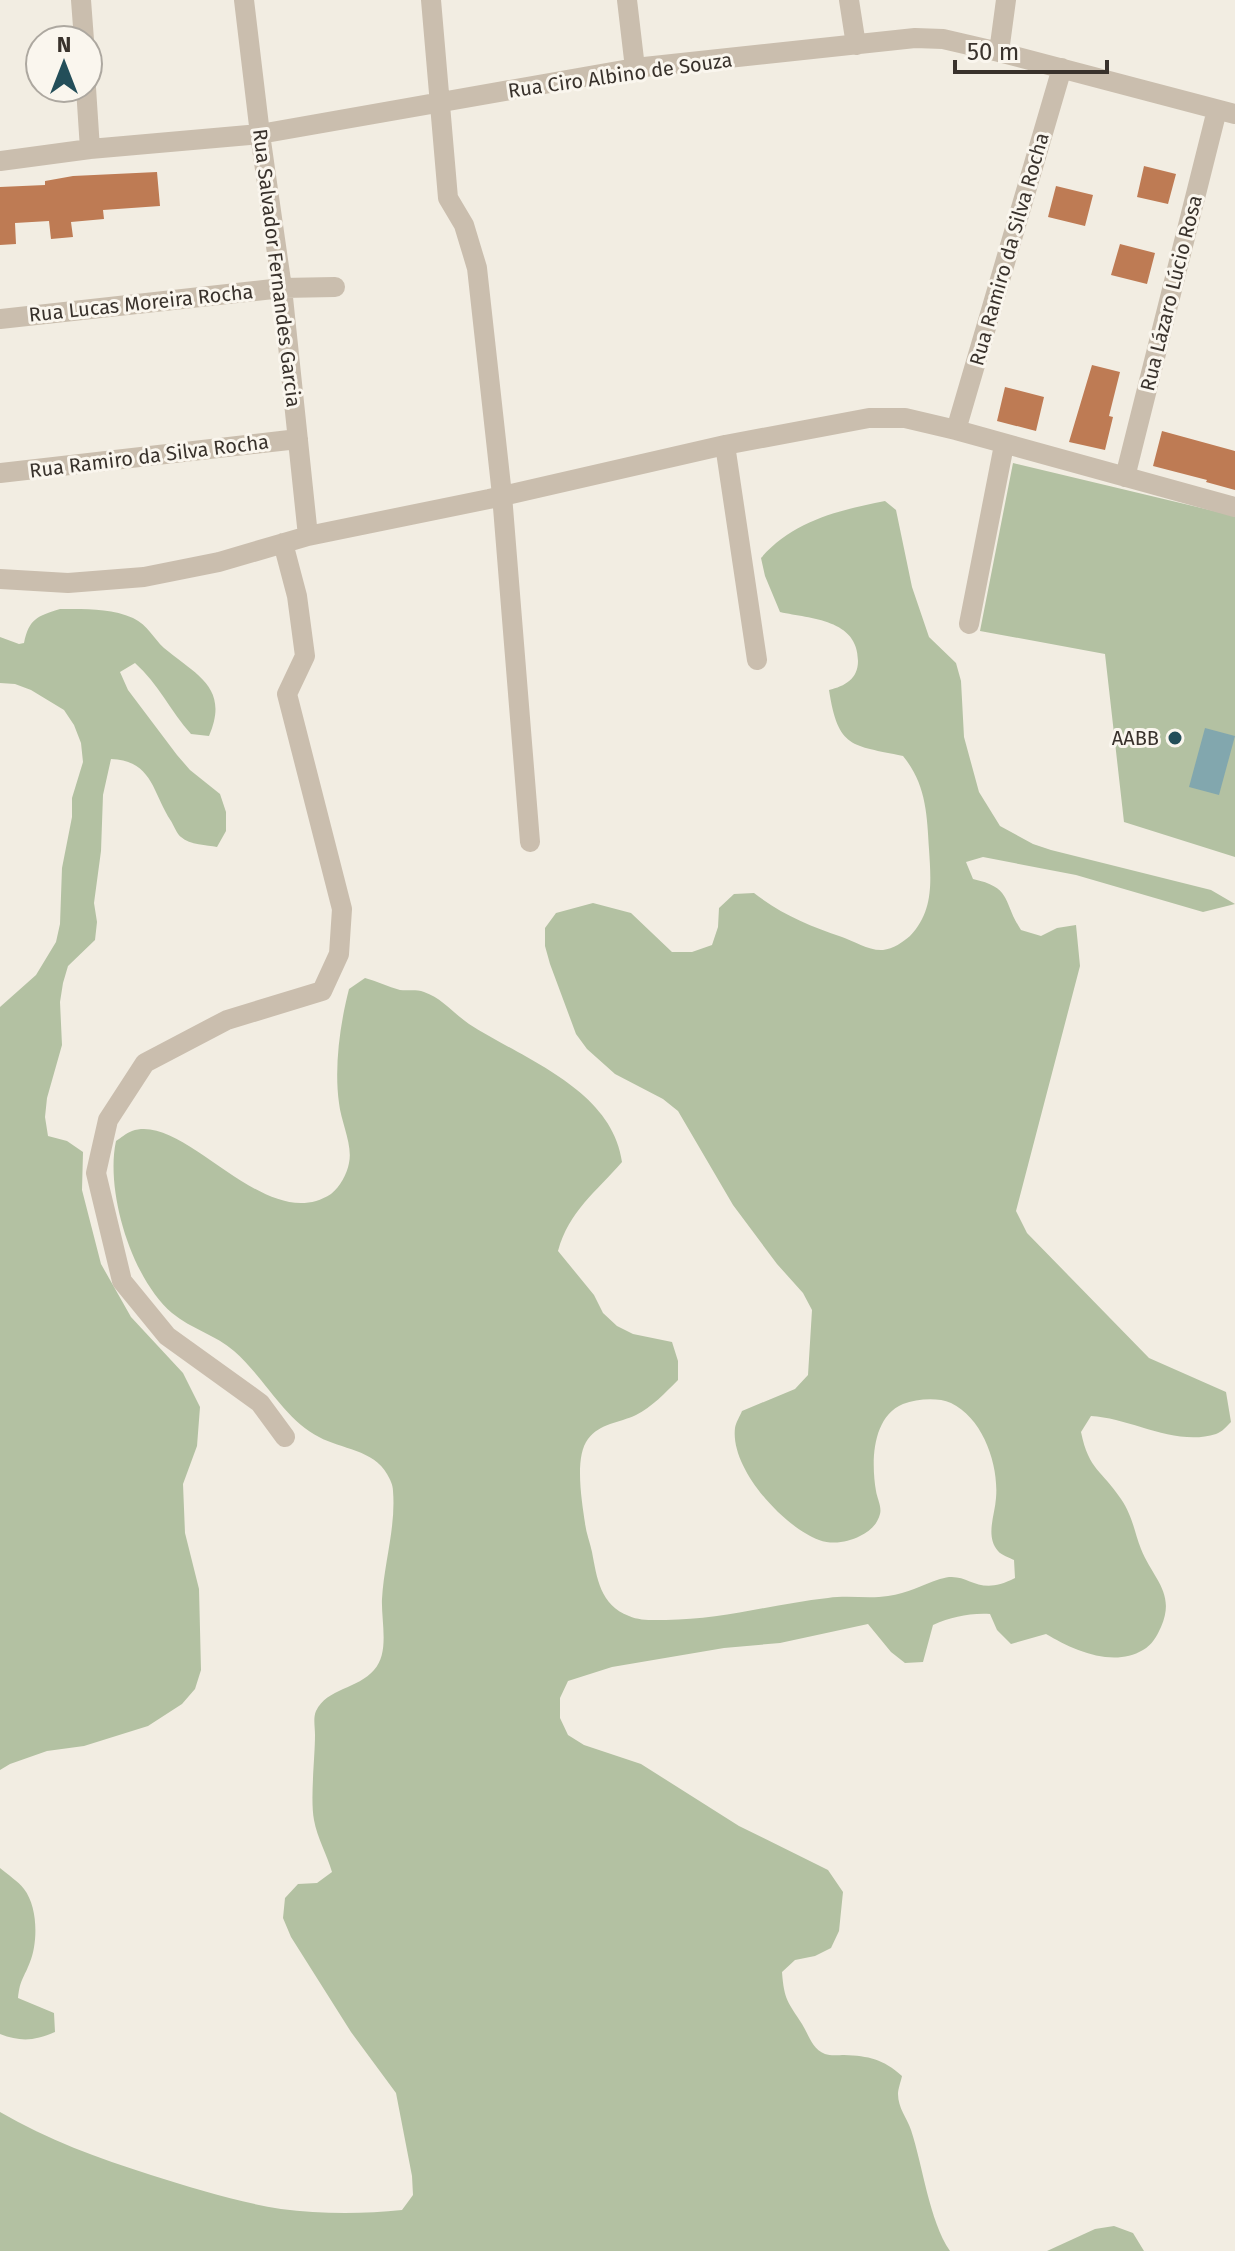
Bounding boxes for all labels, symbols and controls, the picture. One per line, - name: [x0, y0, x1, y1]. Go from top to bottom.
- north arrow: [24, 24, 104, 104]
- scale bar: [955, 24, 1107, 74]
- text: N: [57, 31, 71, 58]
- text: 50 m: [967, 38, 1019, 66]
- street label: Rua Ciro Albino de Souza: [506, 47, 734, 103]
- street label: Rua Salvador Fernandes Garcia: [248, 127, 306, 409]
- street label: Rua Ramiro da Silva Rocha: [964, 130, 1054, 368]
- street label: Rua Lázaro Lúcio Rosa: [1135, 193, 1207, 393]
- street label: Rua Lucas Moreira Rocha: [28, 279, 254, 327]
- street label: Rua Ramiro da Silva Rocha: [28, 429, 270, 483]
- place label: AABB: [1112, 726, 1159, 750]
- marker: AABB: [1166, 729, 1184, 747]

